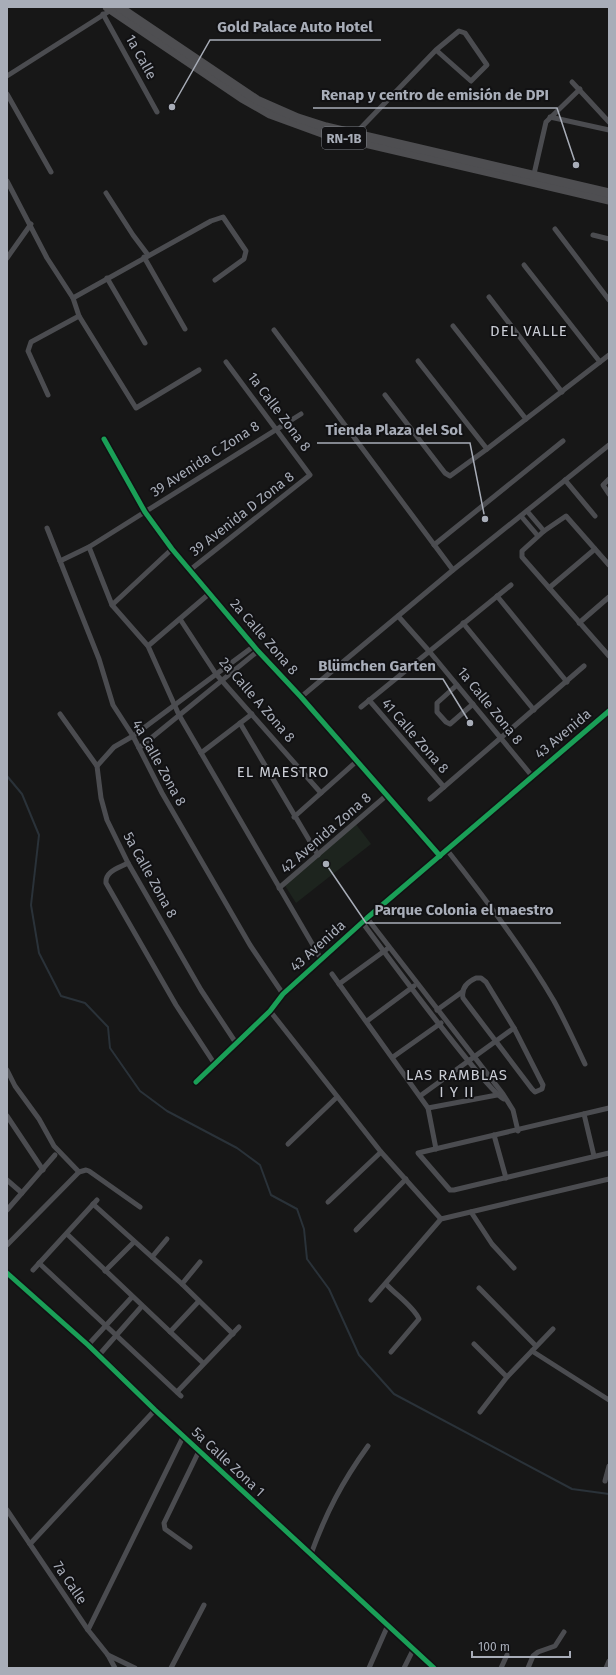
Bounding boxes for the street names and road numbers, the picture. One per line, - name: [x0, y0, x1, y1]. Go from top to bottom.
- street label: 1a Calle: [122, 32, 160, 82]
- road number: RN-1B: [322, 127, 366, 149]
- street label: 1a Calle Zona 8: [244, 369, 314, 455]
- street label: 39 Avenida C Zona 8: [147, 417, 263, 500]
- street label: 39 Avenida D Zona 8: [187, 468, 298, 560]
- street label: 2a Calle Zona 8: [226, 596, 302, 679]
- street label: 2a Calle A Zona 8: [216, 654, 299, 746]
- street label: 1a Calle Zona 8: [454, 664, 527, 748]
- street label: 41 Calle Zona 8: [378, 695, 452, 777]
- street label: 43 Avenida: [531, 705, 595, 763]
- street label: 4a Calle Zona 8: [128, 717, 190, 809]
- street label: 42 Avenida Zona 8: [277, 789, 375, 877]
- street label: 5a Calle Zona 8: [119, 829, 181, 921]
- street label: 43 Avenida: [287, 917, 349, 975]
- street label: 5a Calle Zona 1: [188, 1424, 268, 1500]
- street label: 7a Calle: [50, 1558, 90, 1608]

